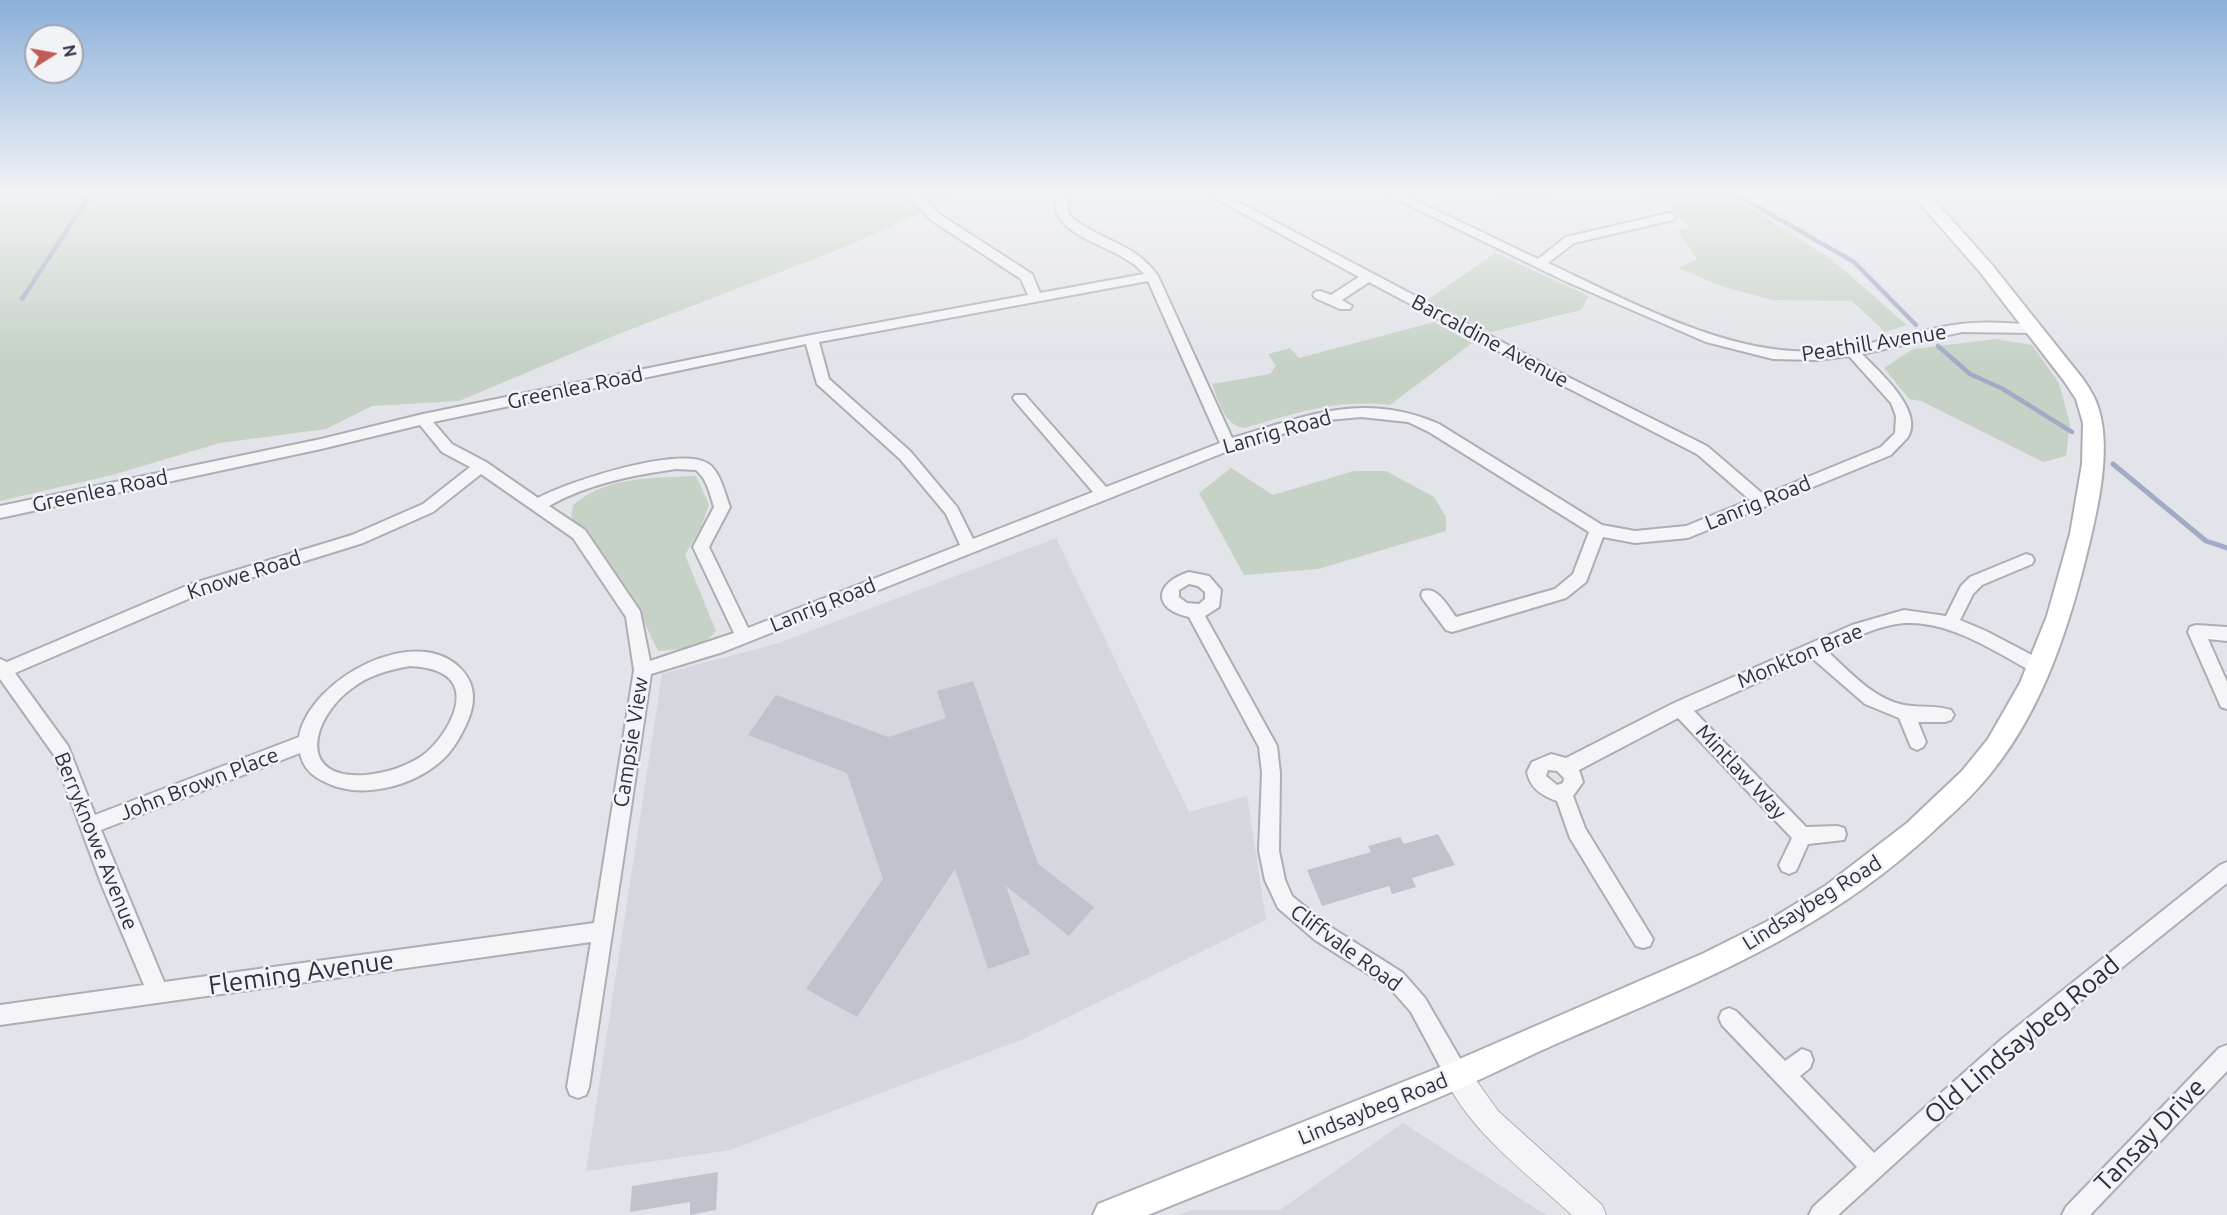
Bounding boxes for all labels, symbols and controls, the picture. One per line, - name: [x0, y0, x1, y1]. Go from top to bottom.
- north arrow: [24, 24, 84, 84]
- text: N: [60, 43, 80, 59]
- street label: Barcaldine Avenue: [1407, 289, 1573, 393]
- street label: Peathill Avenue: [1800, 319, 1948, 367]
- street label: Greenlea Road: [505, 361, 645, 415]
- street label: Lanrig Road: [1220, 404, 1334, 460]
- street label: Greenlea Road: [30, 464, 170, 518]
- street label: Lanrig Road: [1701, 470, 1815, 536]
- street label: Knowe Road: [184, 545, 304, 605]
- street label: Lanrig Road: [766, 572, 880, 638]
- street label: Monkton Brae: [1733, 618, 1867, 694]
- street label: Campsie View: [608, 675, 654, 809]
- street label: Mintlaw Way: [1691, 719, 1791, 825]
- street label: John Brown Place: [116, 742, 282, 826]
- street label: Berryknowe Avenue: [49, 748, 143, 934]
- street label: Lindsaybeg Road: [1738, 850, 1886, 956]
- street label: Cliffvale Road: [1286, 899, 1406, 997]
- street label: Fleming Avenue: [206, 945, 396, 1001]
- street label: Old Lindsaybeg Road: [1918, 949, 2126, 1131]
- street label: Lindsaybeg Road: [1294, 1067, 1452, 1151]
- street label: Tansay Drive: [2088, 1072, 2212, 1198]

